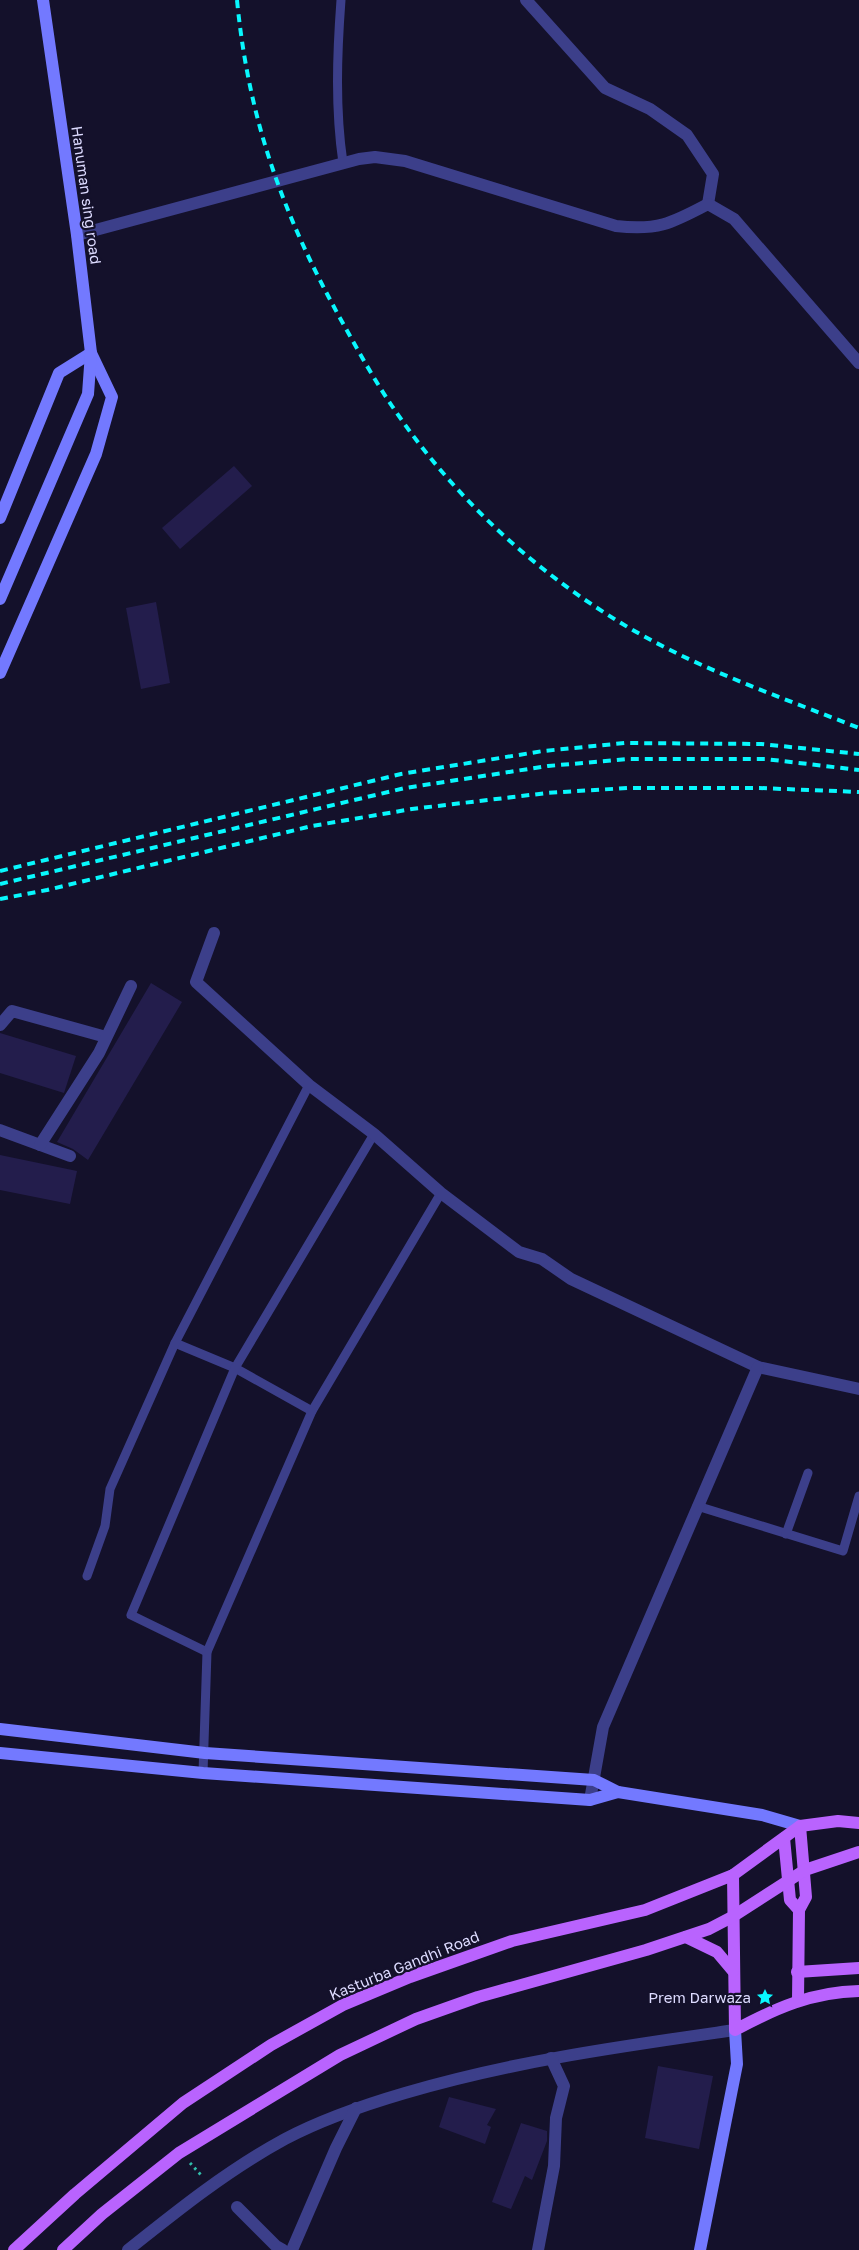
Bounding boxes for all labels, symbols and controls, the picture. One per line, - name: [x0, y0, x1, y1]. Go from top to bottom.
- street label: Hanuman sing road: [68, 125, 106, 265]
- street label: Kasturba Gandhi Road: [326, 1927, 482, 2003]
- place icon: Prem Darwaza: [755, 1987, 775, 2007]
- place label: Prem Darwaza: [648, 1988, 751, 2006]

